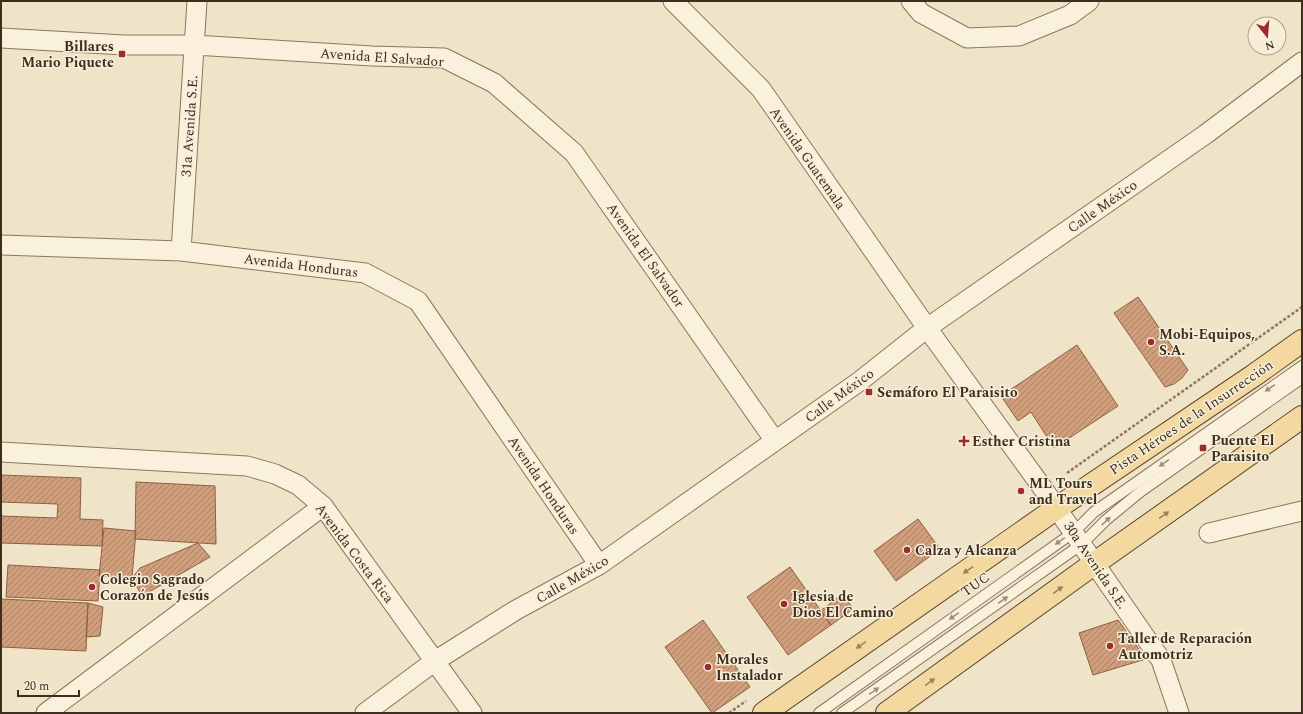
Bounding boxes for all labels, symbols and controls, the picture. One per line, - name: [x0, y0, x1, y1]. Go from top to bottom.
- north arrow: [1247, 16, 1287, 56]
- place label: Billares Mario Piquete: [21, 36, 114, 73]
- text: N: [1263, 36, 1277, 55]
- street label: Avenida El Salvador: [319, 43, 445, 72]
- marker: Billares Mario Piquete: [117, 49, 127, 59]
- street label: 31a Avenida S.E.: [175, 75, 204, 178]
- street label: Avenida Guatemala: [764, 103, 851, 214]
- street label: Calle México: [1063, 175, 1142, 238]
- street label: Avenida El Salvador: [601, 199, 690, 312]
- street label: Avenida Honduras: [242, 248, 359, 283]
- place label: Mobi-Equipos, S.A.: [1159, 324, 1255, 361]
- marker: Mobi-Equipos, S.A.: [1146, 337, 1156, 347]
- street label: Pista Héroes de la Insurrección: [1105, 355, 1277, 480]
- street label: Calle México: [800, 363, 878, 428]
- place label: Semáforo El Paraisito: [877, 382, 1018, 403]
- one-way arrow: [1265, 384, 1275, 392]
- marker: Semáforo El Paraisito: [864, 387, 874, 397]
- place label: Puente El Paraisito: [1211, 430, 1275, 467]
- place label: Esther Cristina: [972, 431, 1071, 452]
- street label: Avenida Honduras: [503, 432, 585, 539]
- marker: Esther Cristina: [959, 436, 969, 446]
- marker: Puente El Paraisito: [1198, 443, 1208, 453]
- one-way arrow: [1158, 459, 1169, 467]
- place label: ML Tours and Travel: [1029, 473, 1098, 510]
- marker: ML Tours and Travel: [1016, 486, 1026, 496]
- street label: Avenida Costa Rica: [310, 499, 399, 608]
- one-way arrow: [1159, 511, 1169, 519]
- one-way arrow: [1101, 516, 1111, 526]
- street label: 30a Avenida S.E.: [1058, 517, 1133, 613]
- one-way arrow: [1055, 537, 1066, 545]
- place label: Calza y Alcanza: [915, 540, 1018, 561]
- marker: Calza y Alcanza: [902, 545, 912, 555]
- street label: Calle México: [532, 550, 613, 609]
- one-way arrow: [962, 566, 973, 574]
- street label: TUC: [957, 567, 994, 602]
- place label: Colegio Sagrado Corazón de Jesús: [100, 569, 209, 606]
- marker: Colegio Sagrado Corazón de Jesús: [87, 582, 97, 592]
- place label: Iglesia de Dios El Camino: [792, 586, 894, 623]
- one-way arrow: [1053, 586, 1063, 594]
- one-way arrow: [998, 596, 1008, 604]
- marker: Iglesia de Dios El Camino: [779, 599, 789, 609]
- one-way arrow: [949, 612, 960, 620]
- place label: Taller de Reparación Automotriz: [1118, 628, 1253, 665]
- one-way arrow: [856, 641, 866, 649]
- marker: Taller de Reparación Automotriz: [1105, 641, 1115, 651]
- place label: Morales Instalador: [716, 649, 783, 686]
- marker: Morales Instalador: [703, 662, 713, 672]
- scale bar: [18, 672, 79, 698]
- text: 20 m: [24, 677, 49, 696]
- one-way arrow: [924, 678, 935, 686]
- one-way arrow: [868, 687, 879, 695]

